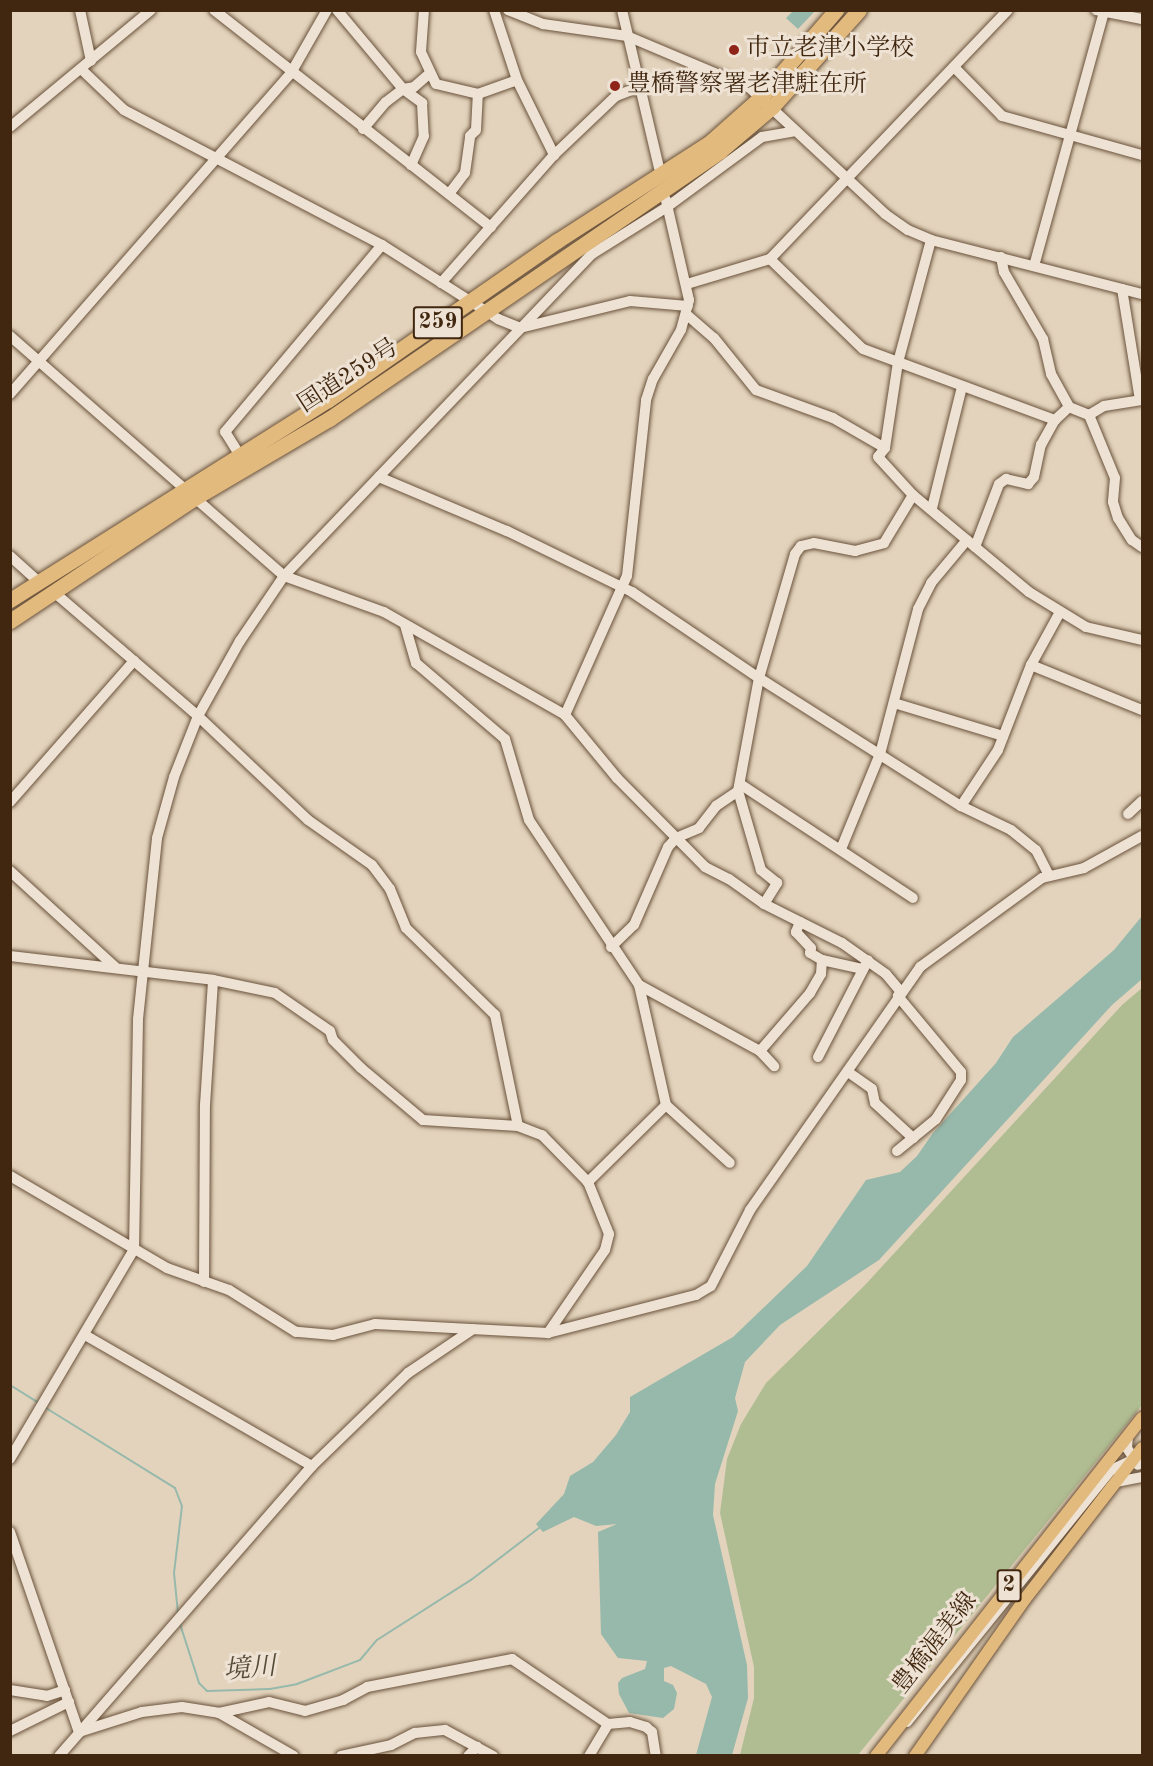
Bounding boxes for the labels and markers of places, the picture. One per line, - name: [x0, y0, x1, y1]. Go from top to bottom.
- place label: 市立老津小学校: [746, 36, 914, 64]
- marker: 市立老津小学校: [727, 43, 741, 57]
- place label: 豊橋警察署老津駐在所: [627, 72, 867, 100]
- marker: 豊橋警察署老津駐在所: [608, 79, 622, 93]

